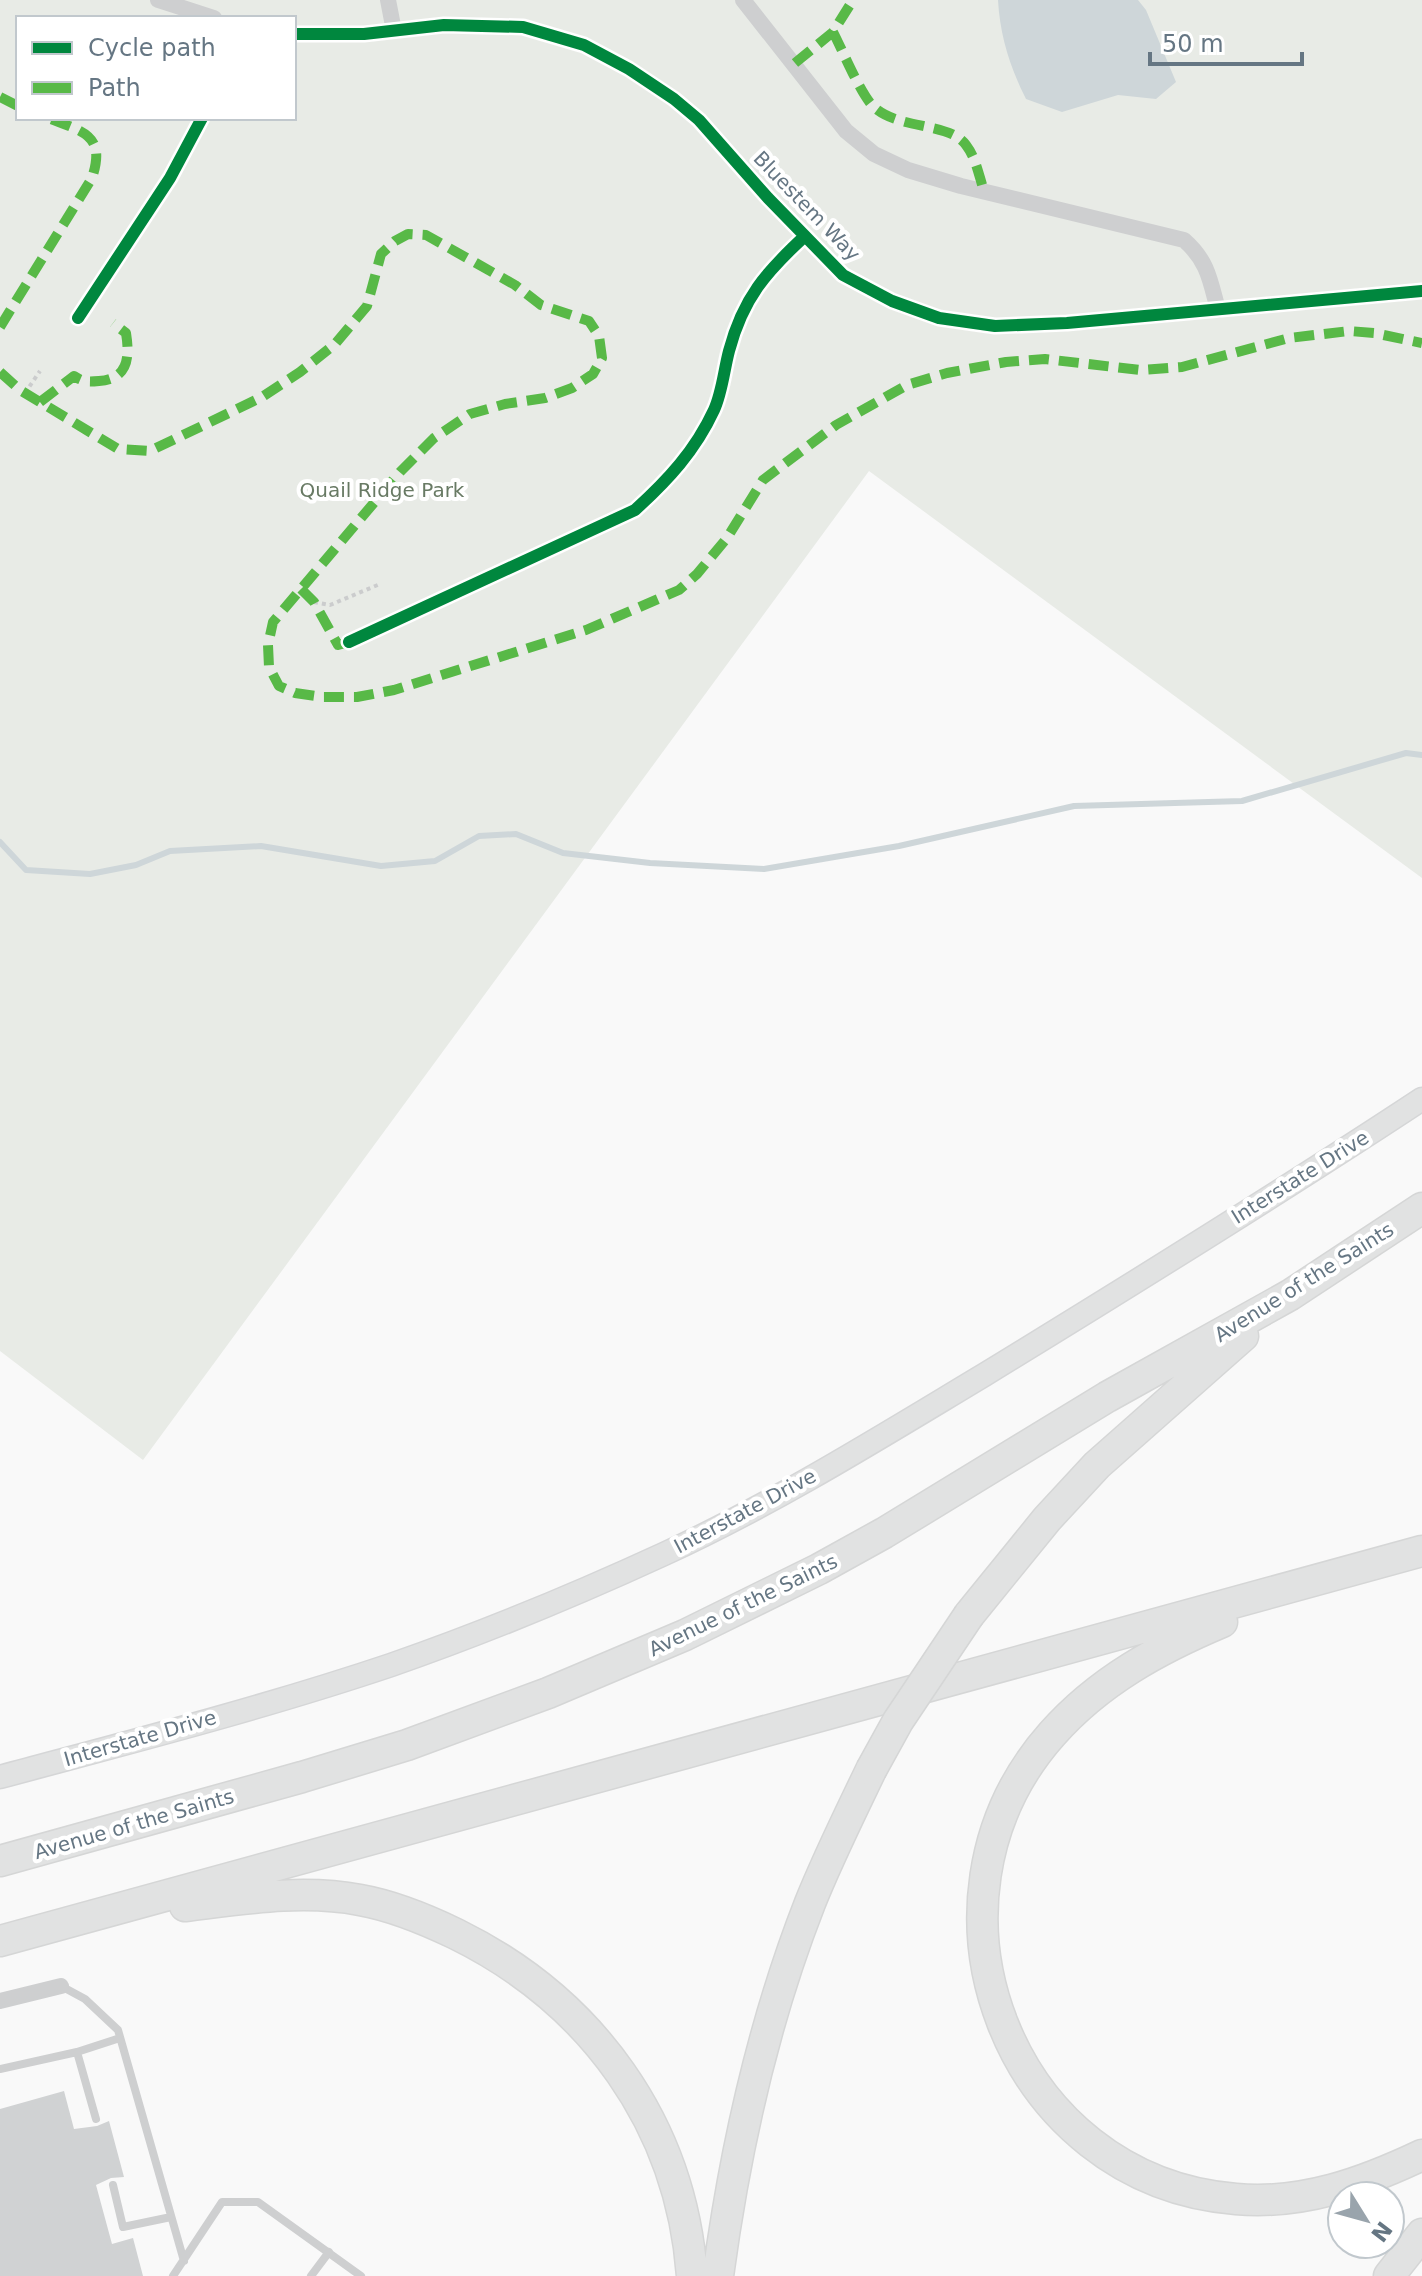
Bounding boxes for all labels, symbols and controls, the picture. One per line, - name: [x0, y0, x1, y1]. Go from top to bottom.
- legend: [16, 16, 296, 120]
- scale bar: [1150, 16, 1302, 66]
- text: 50 m: [1162, 30, 1224, 58]
- text: Cycle path: [88, 34, 216, 62]
- text: Path: [88, 74, 141, 102]
- street label: Bluestem Way: [749, 146, 865, 266]
- park label: Quail Ridge Park: [300, 478, 465, 502]
- street label: Interstate Drive: [1227, 1125, 1373, 1229]
- street label: Avenue of the Saints: [1210, 1217, 1398, 1347]
- street label: Interstate Drive: [670, 1463, 820, 1559]
- street label: Avenue of the Saints: [645, 1549, 841, 1661]
- street label: Interstate Drive: [61, 1705, 219, 1771]
- street label: Avenue of the Saints: [31, 1784, 237, 1864]
- north arrow: [1326, 2180, 1406, 2260]
- text: N: [1366, 2217, 1397, 2247]

